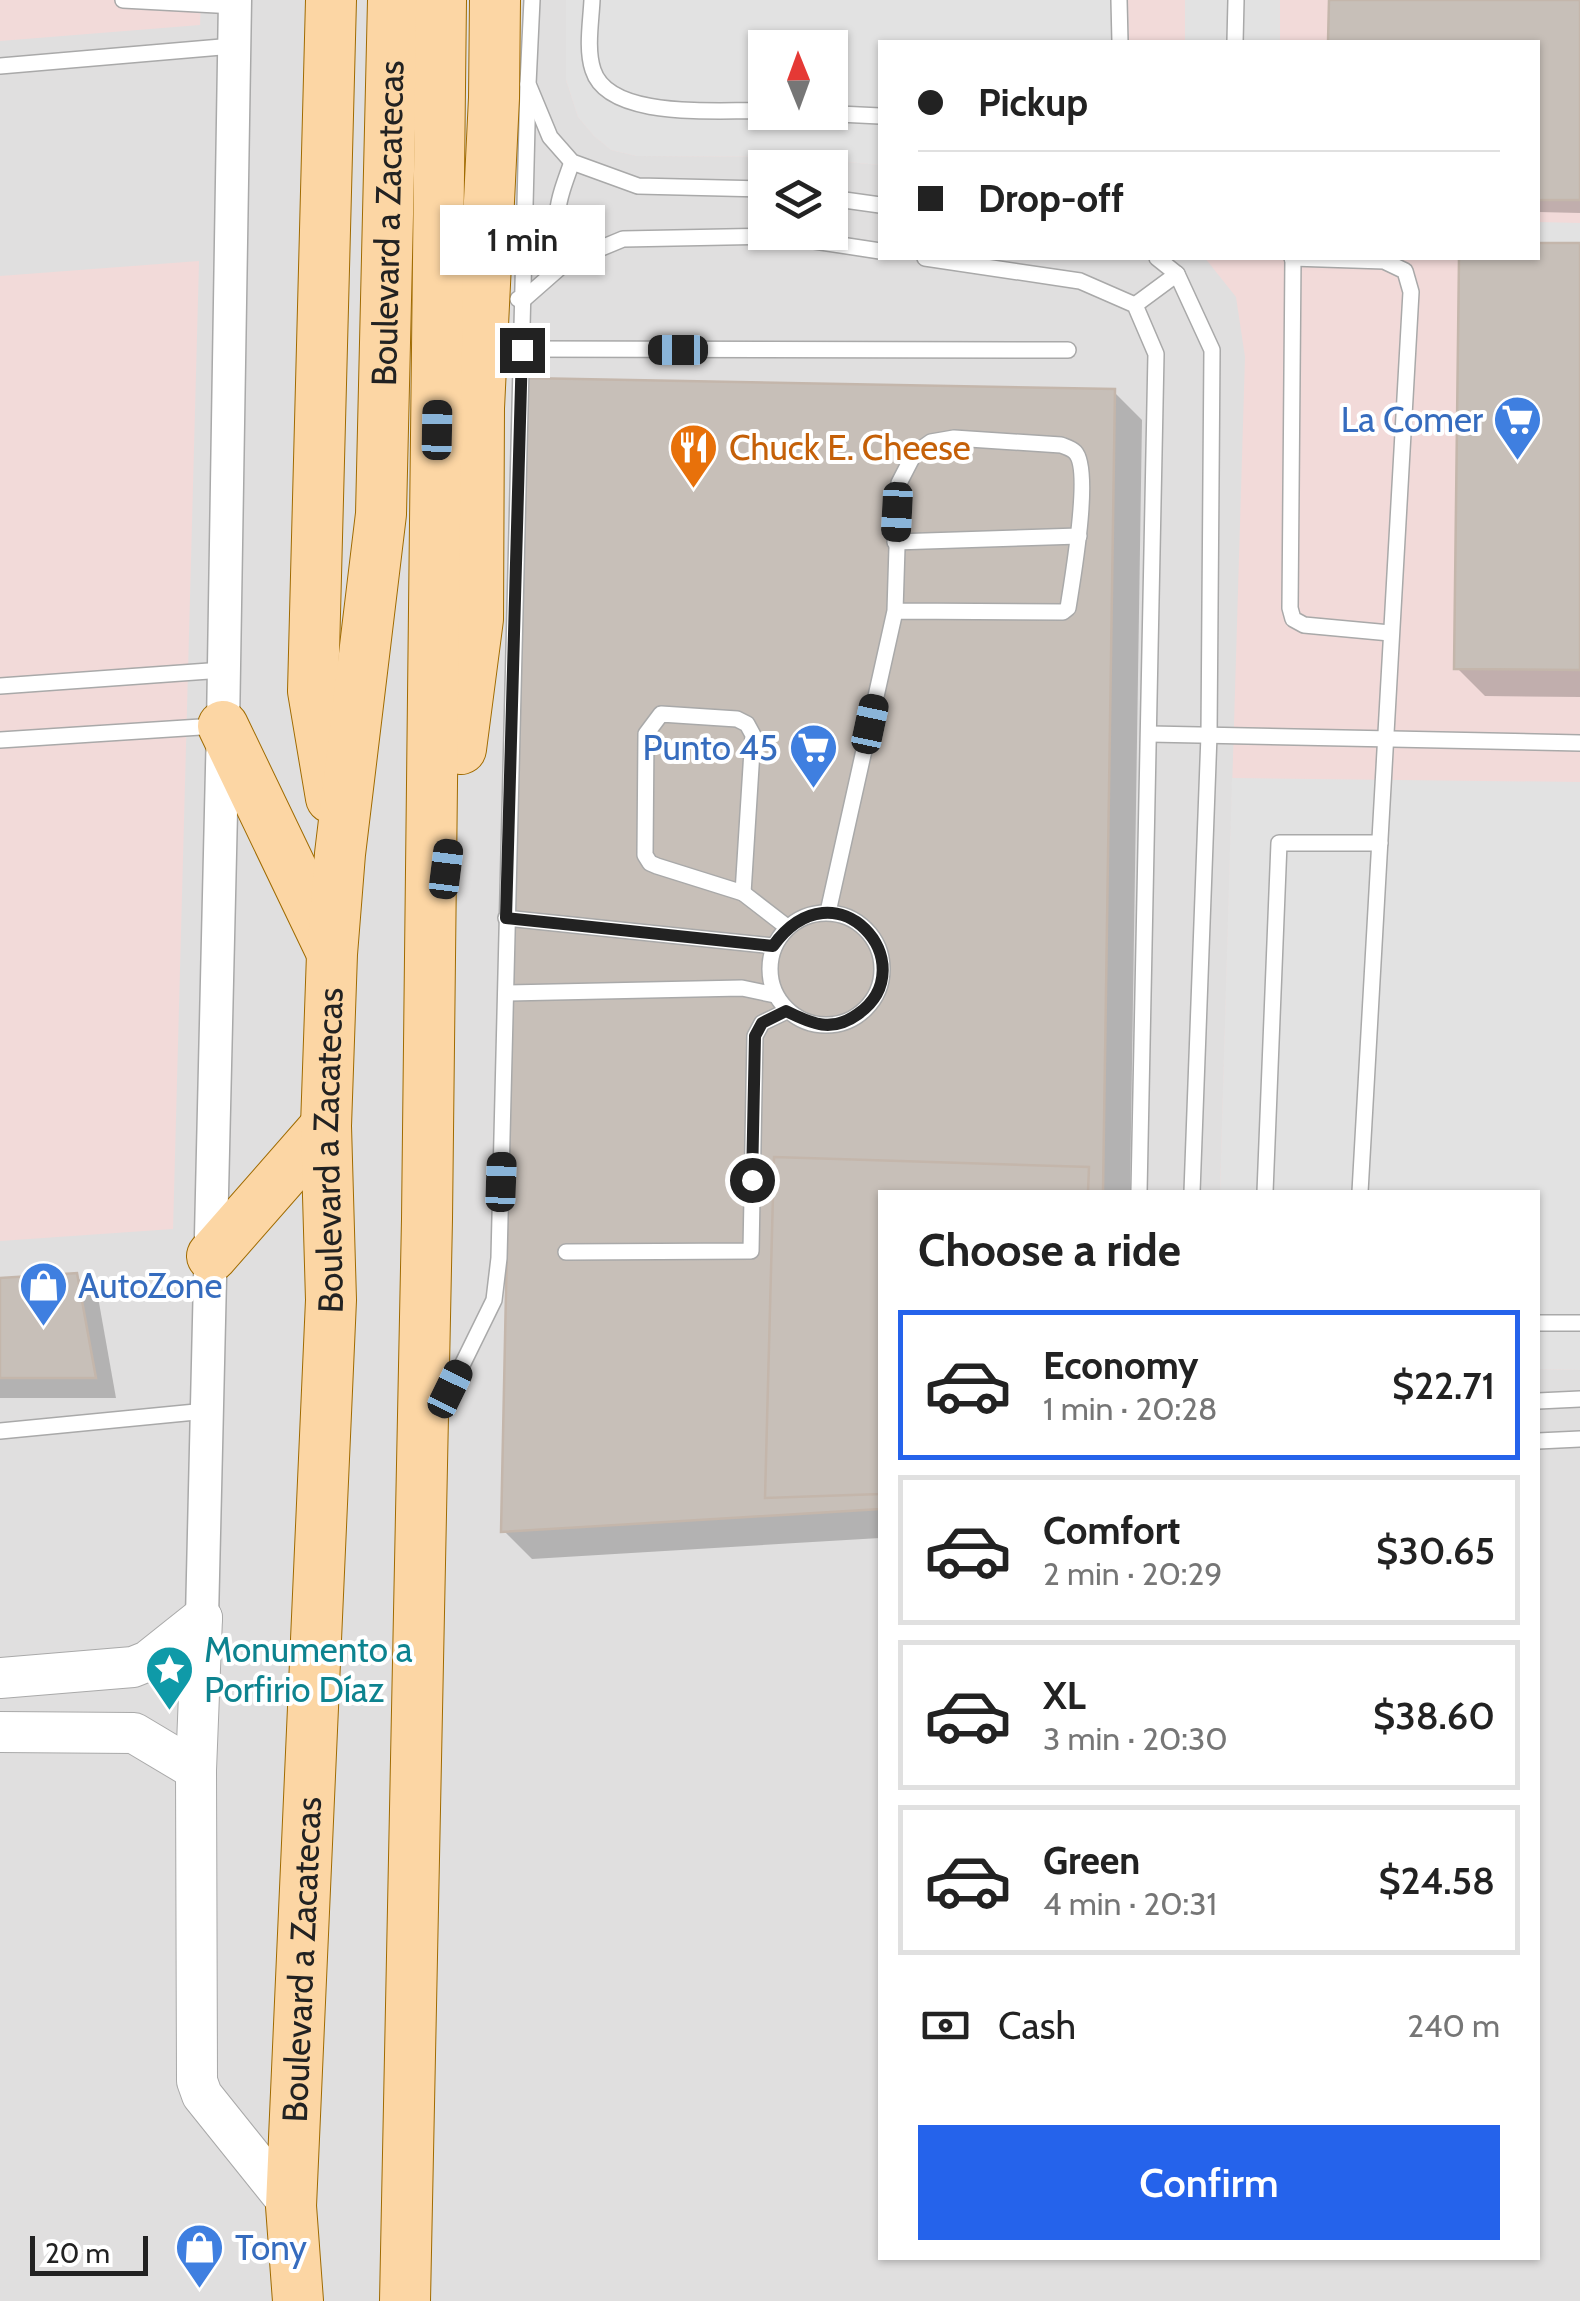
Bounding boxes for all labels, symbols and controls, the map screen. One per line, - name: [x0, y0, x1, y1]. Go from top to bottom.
- north arrow: [748, 30, 848, 130]
- map controls: [748, 30, 848, 250]
- street label: Boulevard a Zacatecas: [362, 60, 413, 386]
- text: Pickup: [978, 79, 1088, 126]
- button: layers: [748, 150, 848, 250]
- text: Drop-off: [978, 175, 1124, 222]
- callout: 1 min: [440, 205, 604, 275]
- text: 1 min: [487, 220, 558, 259]
- route end: [500, 328, 545, 373]
- car: [648, 335, 708, 365]
- supermarket icon: La Comer: [1492, 394, 1544, 462]
- place label: La Comer: [1341, 398, 1483, 441]
- car: [421, 400, 453, 460]
- restaurant icon: Chuck E. Cheese: [668, 422, 720, 490]
- place label: Chuck E. Cheese: [729, 426, 971, 469]
- car: [880, 481, 914, 543]
- car: [849, 692, 891, 756]
- supermarket icon: Punto 45: [787, 722, 839, 790]
- place label: Punto 45: [643, 726, 778, 769]
- car: [427, 837, 465, 901]
- street label: Boulevard a Zacatecas: [304, 987, 352, 1314]
- car: [485, 1151, 517, 1213]
- route start: [730, 1158, 775, 1203]
- text: Choose a ride: [918, 1223, 1181, 1277]
- shop icon: AutoZone: [17, 1260, 69, 1328]
- place label: AutoZone: [78, 1264, 222, 1307]
- icon: car: [923, 1340, 1013, 1430]
- text: Economy: [1043, 1342, 1198, 1389]
- car: [423, 1355, 477, 1423]
- text: $22.71: [1392, 1362, 1495, 1409]
- text: 1 min · 20:28: [1043, 1389, 1217, 1428]
- icon: car: [923, 1505, 1013, 1595]
- text: Comfort: [1043, 1507, 1180, 1554]
- text: $30.65: [1376, 1527, 1495, 1574]
- text: 2 min · 20:29: [1043, 1554, 1222, 1593]
- place label: Monumento a Porfirio Díaz: [204, 1628, 413, 1711]
- place icon: Monumento a Porfirio Díaz: [143, 1644, 195, 1712]
- icon: car: [923, 1670, 1013, 1760]
- text: XL: [1043, 1672, 1086, 1719]
- text: $38.60: [1373, 1692, 1495, 1739]
- text: 3 min · 20:30: [1043, 1719, 1228, 1758]
- street label: Boulevard a Zacatecas: [273, 1796, 330, 2123]
- icon: car: [923, 1835, 1013, 1925]
- text: Green: [1043, 1837, 1140, 1884]
- text: $24.58: [1378, 1857, 1495, 1904]
- text: 4 min · 20:31: [1043, 1884, 1217, 1923]
- icon: cash: [918, 1998, 973, 2053]
- text: Cash: [998, 2002, 1076, 2049]
- text: 240 m: [1407, 2006, 1500, 2045]
- button: Confirm: [918, 2125, 1500, 2240]
- shop icon: Tony: [174, 2222, 226, 2290]
- place label: Tony: [235, 2226, 307, 2269]
- scale bar: [30, 2231, 148, 2276]
- text: 20 m: [45, 2236, 110, 2270]

